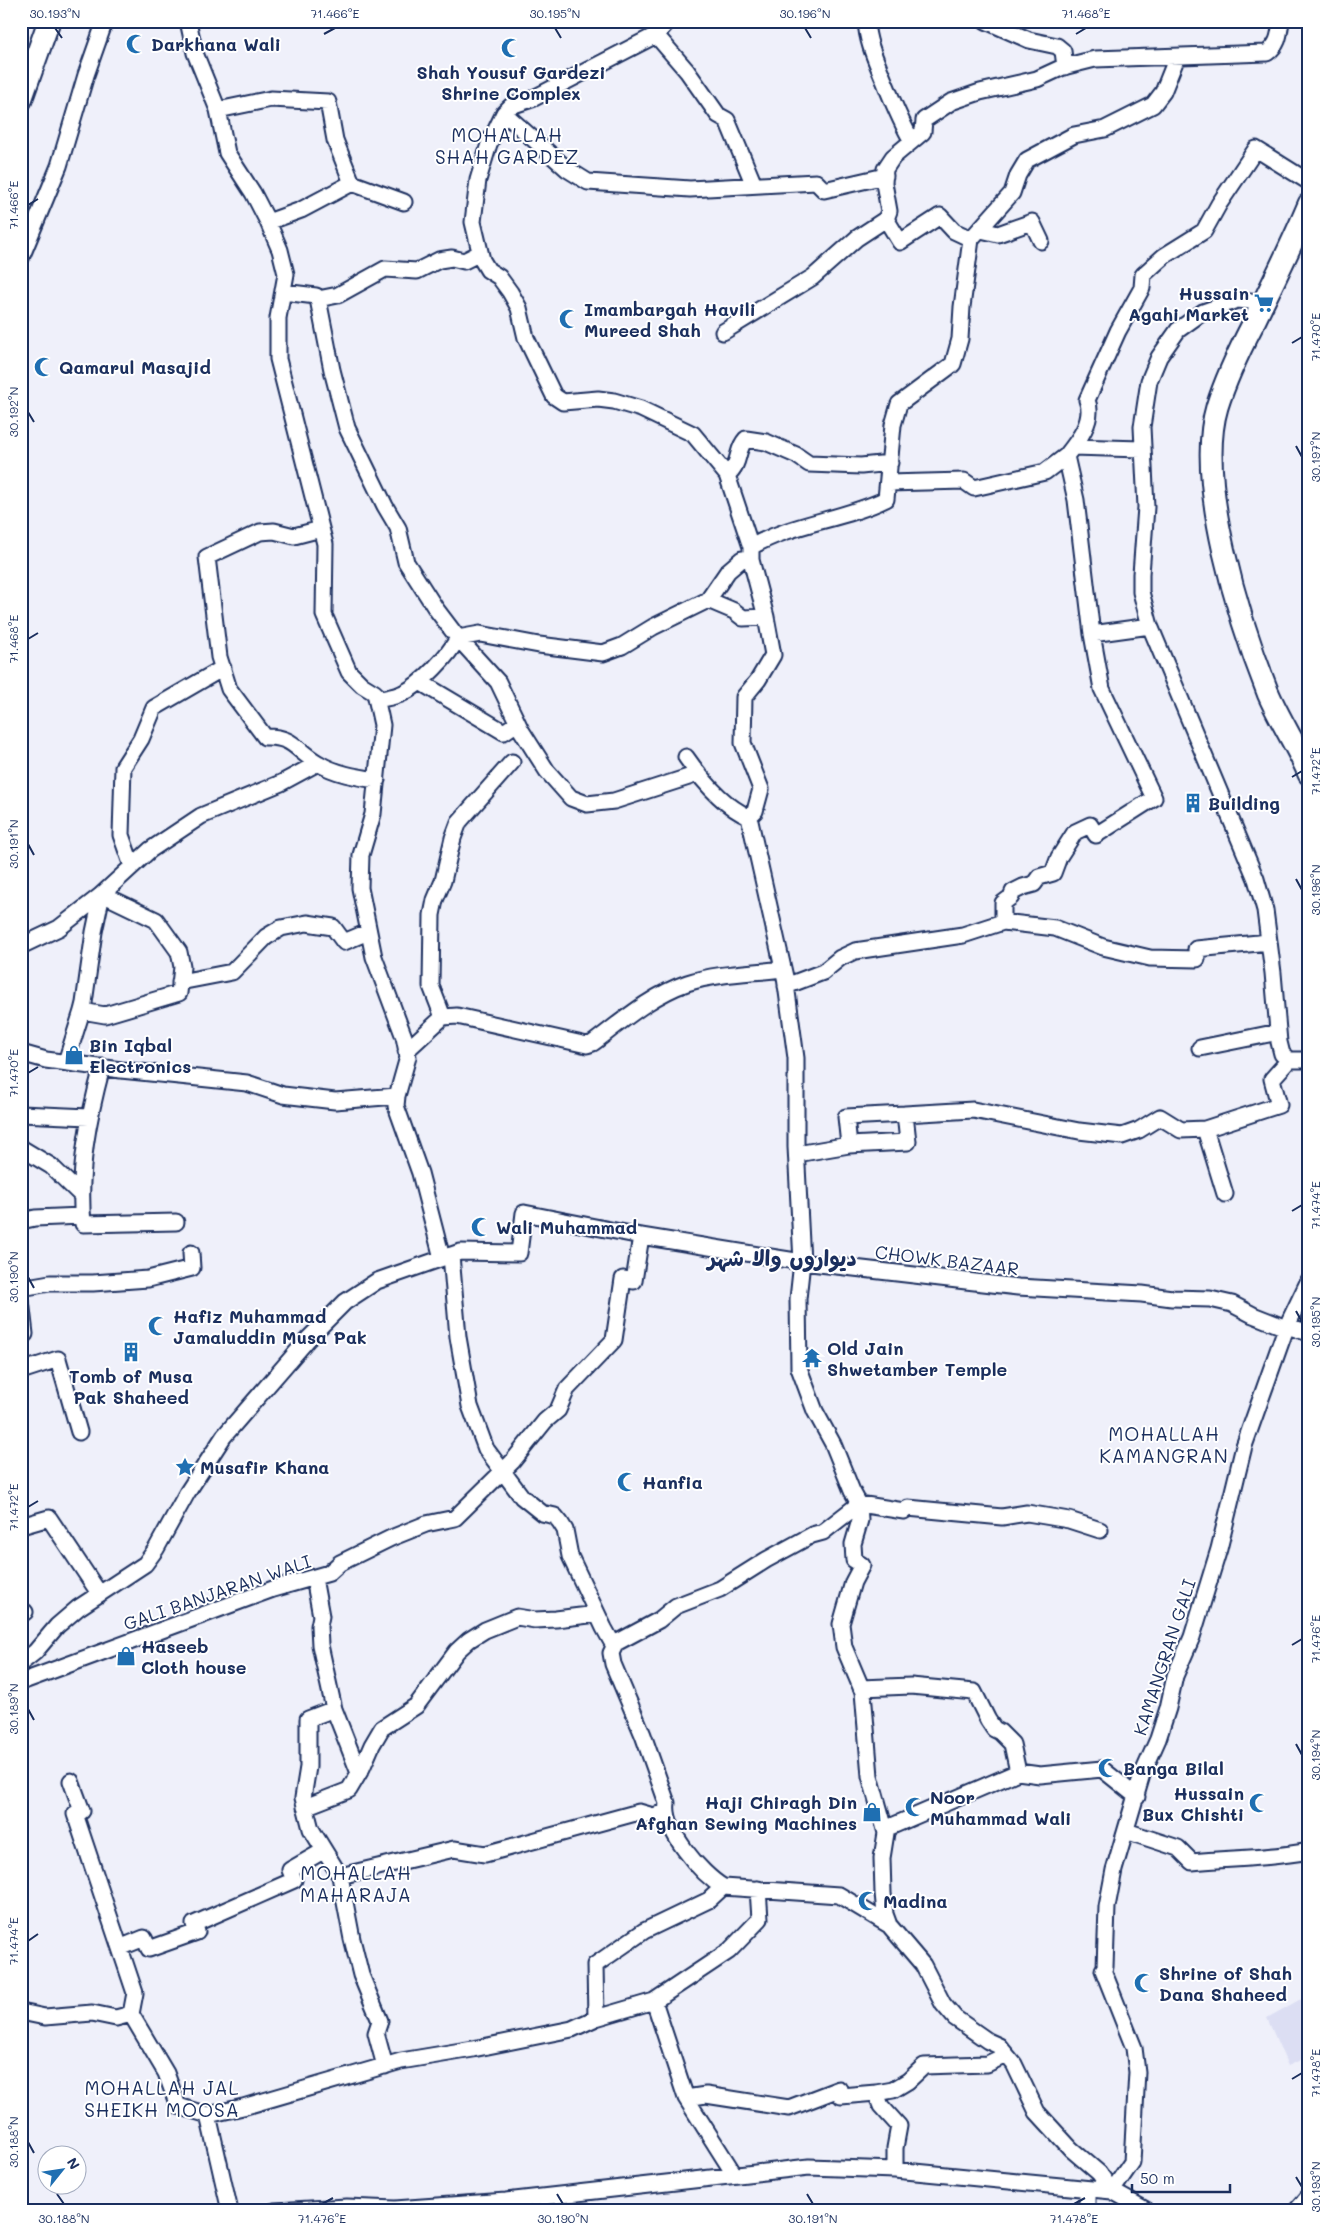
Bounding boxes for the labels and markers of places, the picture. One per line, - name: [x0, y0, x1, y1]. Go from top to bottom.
- place label: Darkhana Wali: [151, 32, 281, 56]
- mosque icon: Darkhana Wali: [125, 33, 147, 55]
- mosque icon: Shah Yousuf Gardezi Shrine Complex: [500, 37, 522, 59]
- place label: Shah Yousuf Gardezi Shrine Complex: [417, 60, 605, 105]
- place label: Hussain Agahi Market: [1128, 281, 1249, 326]
- supermarket icon: Hussain Agahi Market: [1253, 292, 1275, 314]
- place label: Imambargah Havili Mureed Shah: [584, 297, 756, 342]
- mosque icon: Imambargah Havili Mureed Shah: [558, 308, 580, 330]
- place label: Qamarul Masajid: [59, 355, 211, 379]
- mosque icon: Qamarul Masajid: [33, 356, 55, 378]
- place label: Building: [1208, 791, 1280, 815]
- building icon: Building: [1182, 792, 1204, 814]
- place label: Bin Iqbal Electronics: [89, 1033, 191, 1078]
- shop icon: Bin Iqbal Electronics: [63, 1044, 85, 1066]
- place label: Wali Muhammad: [496, 1215, 637, 1239]
- mosque icon: Wali Muhammad: [470, 1216, 492, 1238]
- place label: Hafiz Muhammad Jamaluddin Musa Pak: [173, 1304, 367, 1349]
- mosque icon: Hafiz Muhammad Jamaluddin Musa Pak: [147, 1315, 169, 1337]
- place label: Old Jain Shwetamber Temple: [827, 1336, 1008, 1381]
- building icon: Tomb of Musa Pak Shaheed: [120, 1341, 142, 1363]
- temple icon: Old Jain Shwetamber Temple: [801, 1347, 823, 1369]
- place label: Tomb of Musa Pak Shaheed: [69, 1364, 193, 1409]
- place label: Musafir Khana: [200, 1455, 329, 1479]
- place icon: Musafir Khana: [174, 1456, 196, 1478]
- place label: Hanfia: [642, 1470, 703, 1494]
- mosque icon: Hanfia: [616, 1471, 638, 1493]
- place label: Haseeb Cloth house: [141, 1634, 247, 1679]
- shop icon: Haseeb Cloth house: [115, 1645, 137, 1667]
- place label: Banga Bilal: [1123, 1756, 1224, 1780]
- mosque icon: Banga Bilal: [1097, 1757, 1119, 1779]
- place label: Hussain Bux Chishti: [1142, 1781, 1244, 1826]
- place label: Noor Muhammad Wali: [930, 1785, 1071, 1830]
- place label: Haji Chiragh Din Afghan Sewing Machines: [635, 1790, 857, 1835]
- mosque icon: Hussain Bux Chishti: [1248, 1792, 1270, 1814]
- mosque icon: Noor Muhammad Wali: [904, 1796, 926, 1818]
- shop icon: Haji Chiragh Din Afghan Sewing Machines: [861, 1801, 883, 1823]
- place label: Madina: [883, 1889, 947, 1913]
- mosque icon: Madina: [857, 1890, 879, 1912]
- place label: Shrine of Shah Dana Shaheed: [1159, 1961, 1292, 2006]
- mosque icon: Shrine of Shah Dana Shaheed: [1133, 1972, 1155, 1994]

